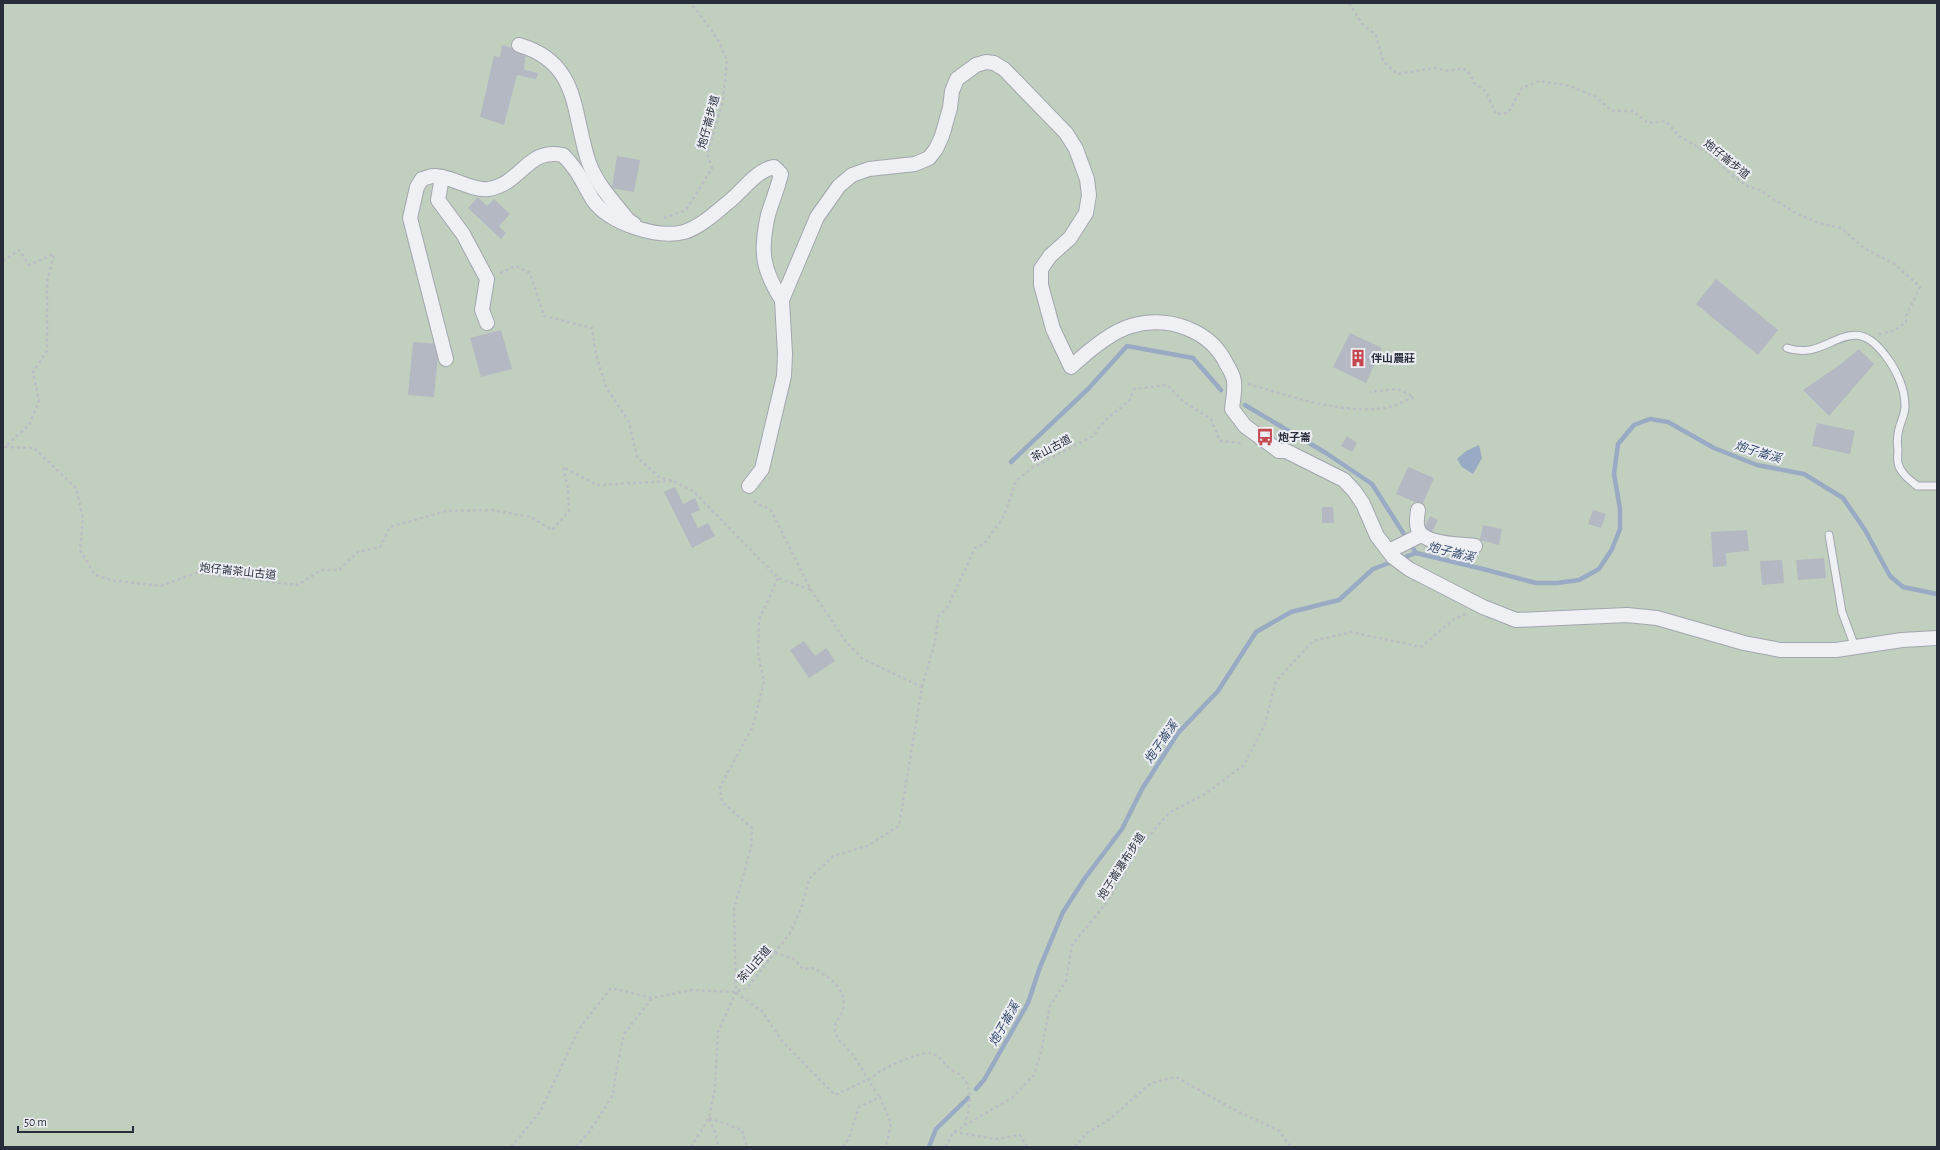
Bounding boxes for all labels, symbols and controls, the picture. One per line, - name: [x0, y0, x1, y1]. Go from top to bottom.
- street label: 炮仔崙步道: [695, 94, 721, 150]
- street label: 炮仔崙步道: [1702, 137, 1752, 181]
- building icon: 伴山農莊: [1348, 348, 1368, 368]
- place label: 伴山農莊: [1371, 352, 1415, 364]
- bus stop icon: 炮子崙: [1255, 427, 1275, 447]
- place label: 炮子崙: [1278, 431, 1311, 443]
- street label: 茶山古道: [1029, 432, 1073, 464]
- water label: 炮子崙溪: [1733, 438, 1785, 465]
- water label: 炮子崙溪: [1426, 539, 1478, 564]
- street label: 炮仔崙茶山古道: [199, 561, 277, 581]
- water label: 炮子崙溪: [1141, 717, 1181, 765]
- street label: 炮子崙瀑布步道: [1095, 830, 1147, 902]
- street label: 茶山古道: [735, 943, 773, 985]
- water label: 炮子崙溪: [986, 998, 1022, 1048]
- scale bar: [18, 1108, 133, 1134]
- text: 50 m: [24, 1116, 47, 1128]

